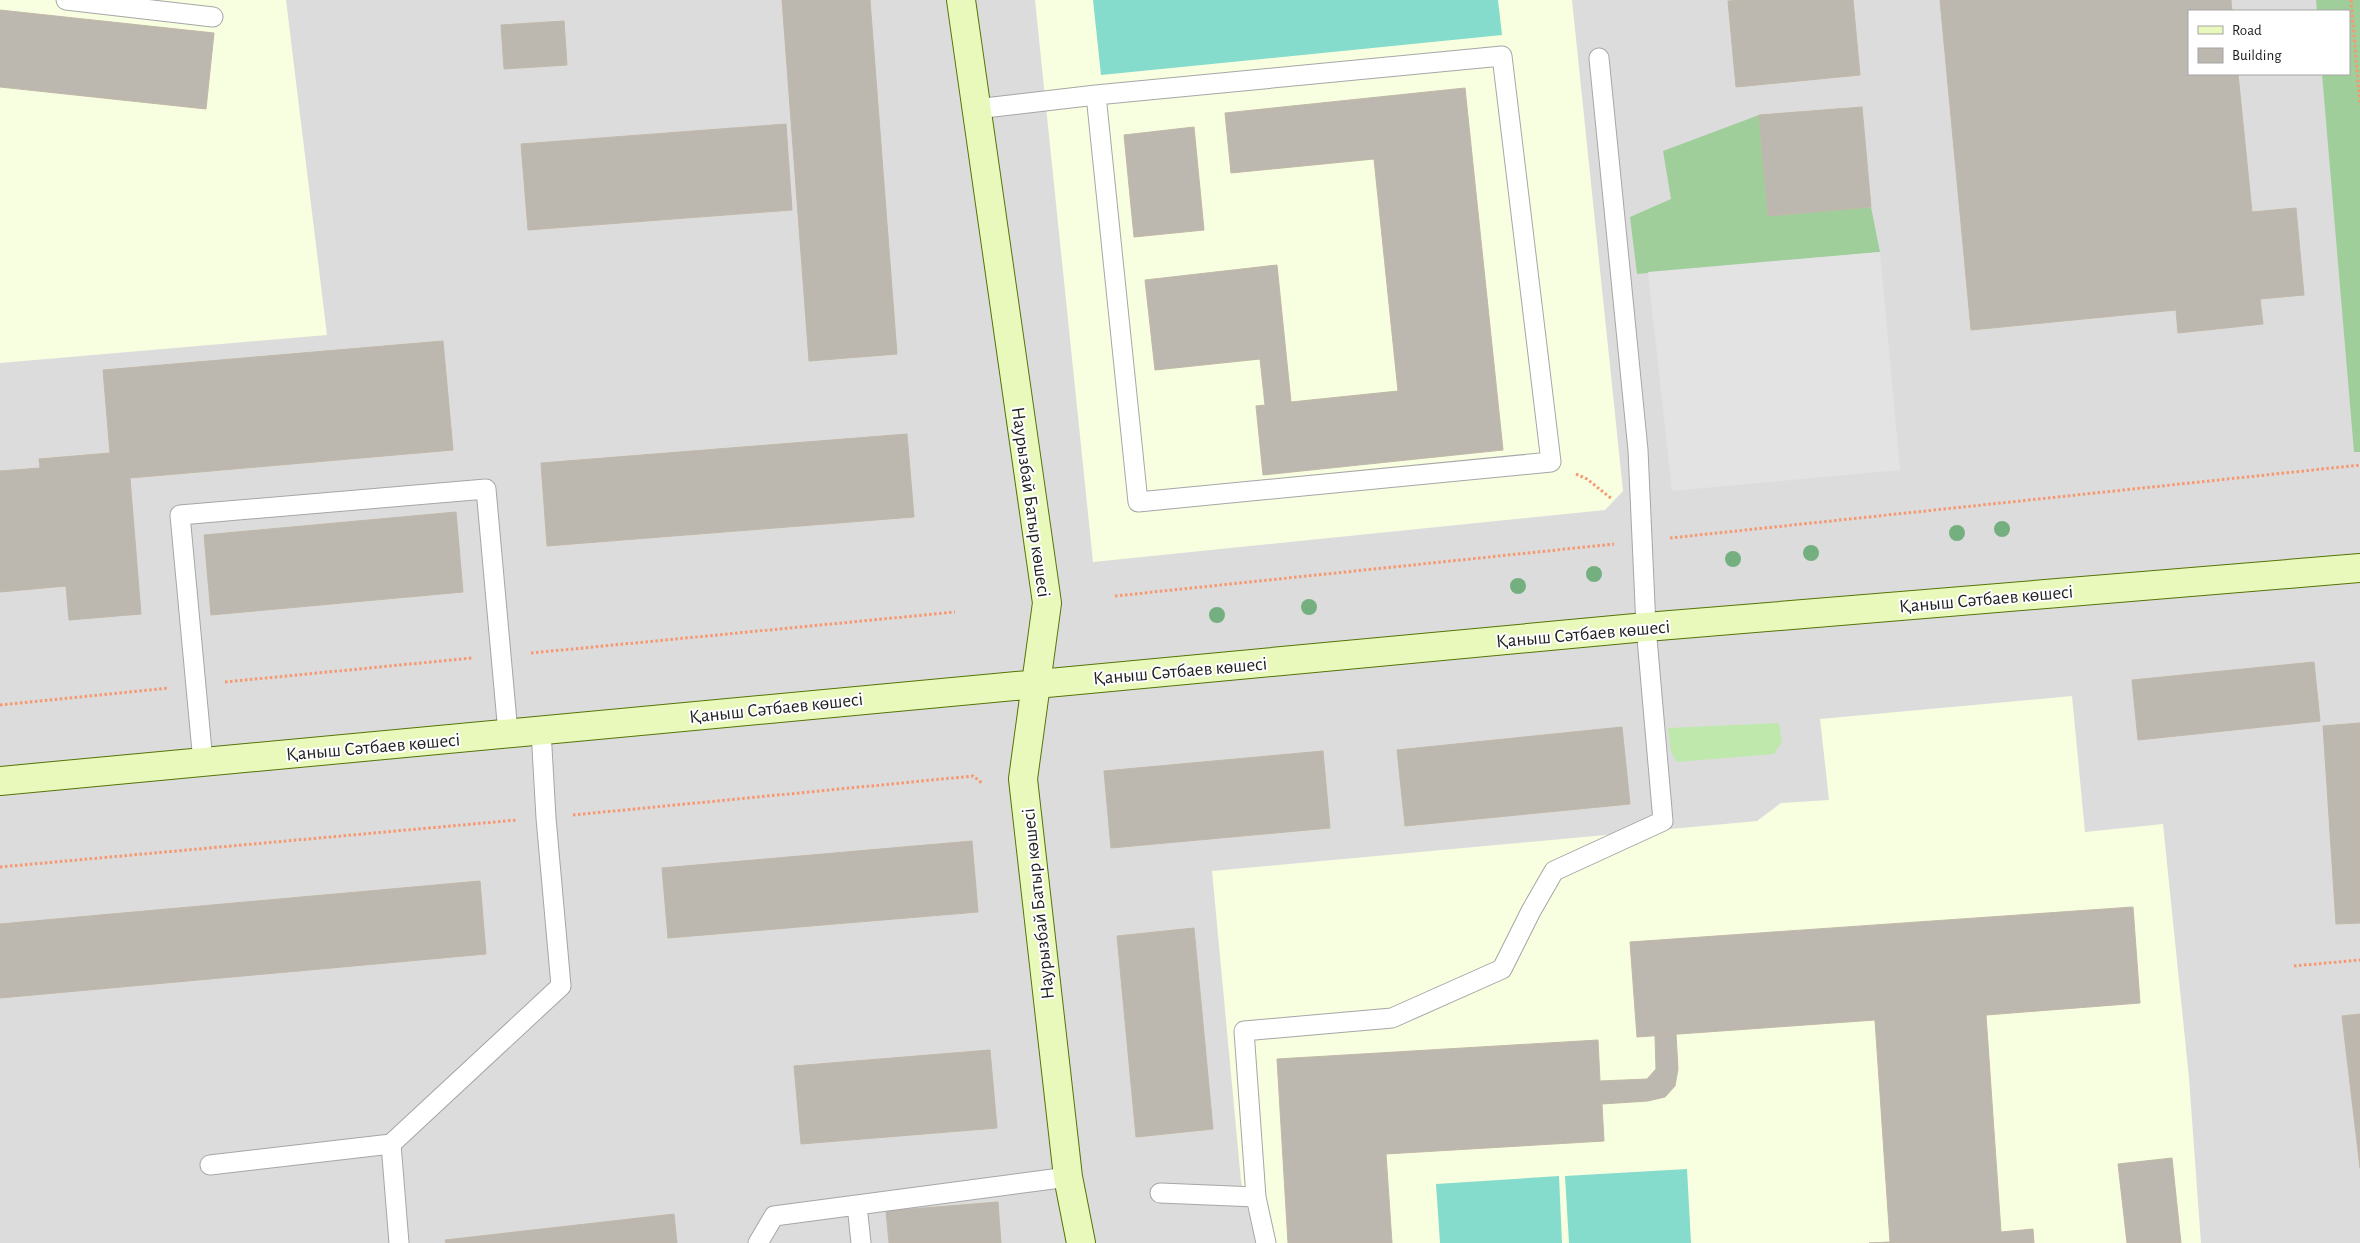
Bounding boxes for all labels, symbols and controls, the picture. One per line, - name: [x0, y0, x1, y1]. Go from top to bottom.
- legend: [2188, 10, 2350, 75]
- text: Road: [2232, 23, 2262, 38]
- text: Building: [2232, 48, 2282, 63]
- street label: Наурызбай Батыр көшесі: [1008, 406, 1053, 599]
- street label: Қаныш Сәтбаев көшесі: [1898, 582, 2074, 617]
- street label: Қаныш Сәтбаев көшесі: [1495, 617, 1671, 652]
- street label: Қаныш Сәтбаев көшесі: [1092, 654, 1268, 689]
- street label: Қаныш Сәтбаев көшесі: [688, 690, 864, 727]
- street label: Қаныш Сәтбаев көшесі: [285, 730, 461, 765]
- street label: Наурызбай Батыр көшесі: [1019, 807, 1058, 1000]

